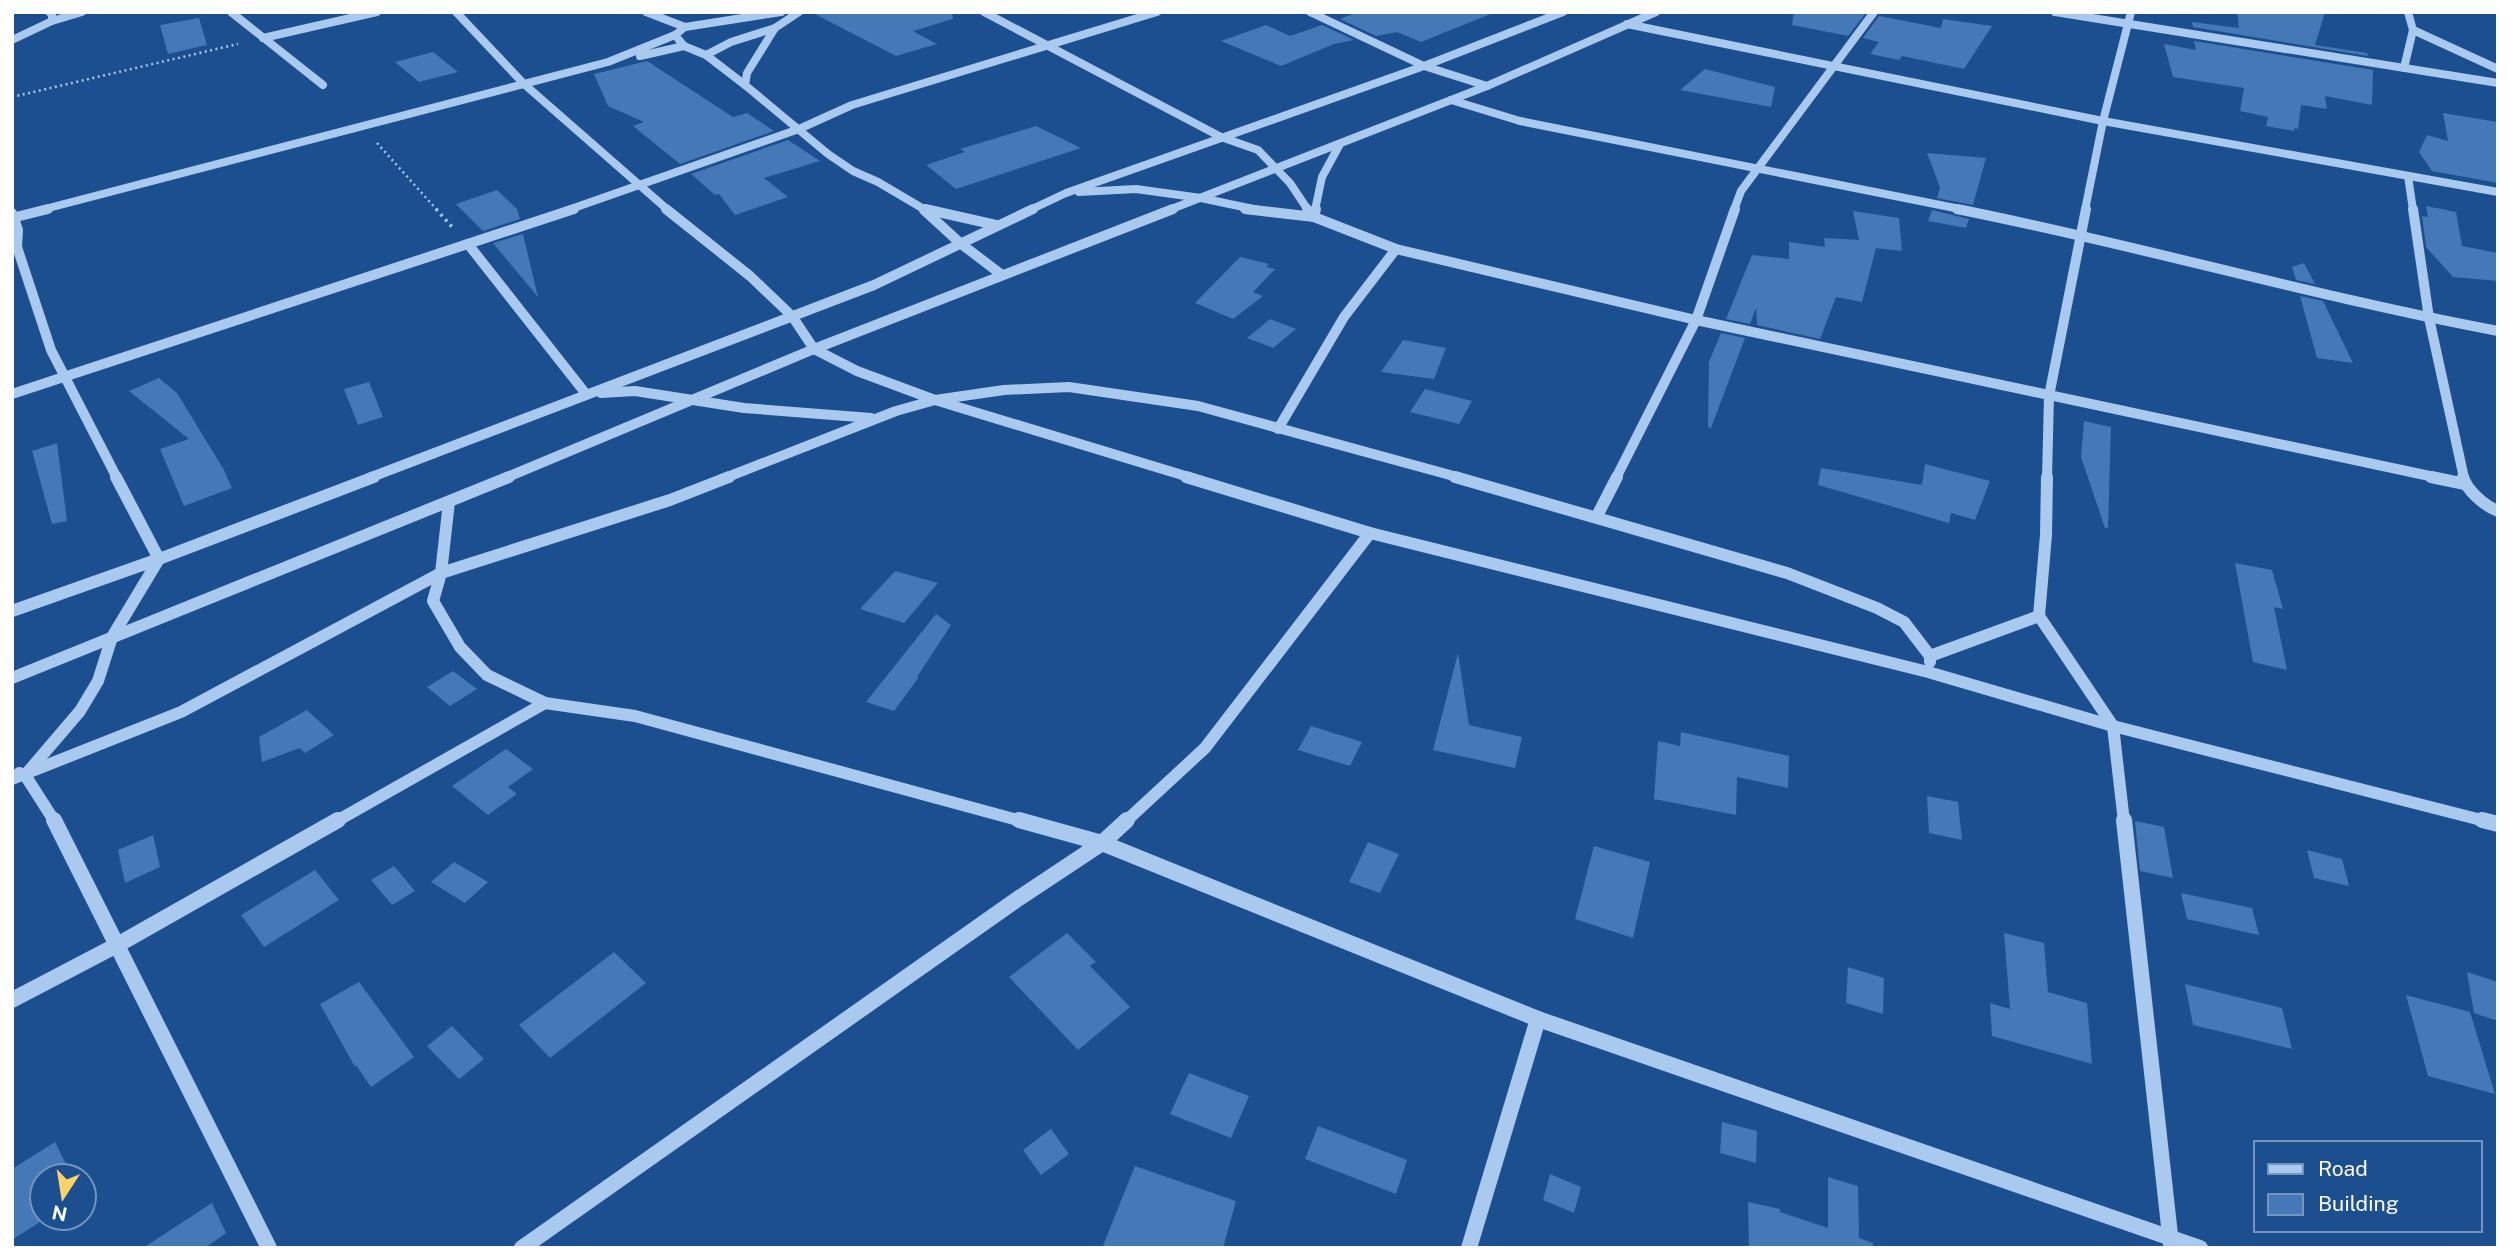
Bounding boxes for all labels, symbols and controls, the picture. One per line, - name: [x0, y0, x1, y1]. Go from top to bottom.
- legend: [2254, 1141, 2482, 1232]
- text: Road: [2318, 1156, 2368, 1181]
- north arrow: [28, 1162, 98, 1232]
- text: Building: [2318, 1191, 2399, 1216]
- text: N: [50, 1201, 69, 1226]

